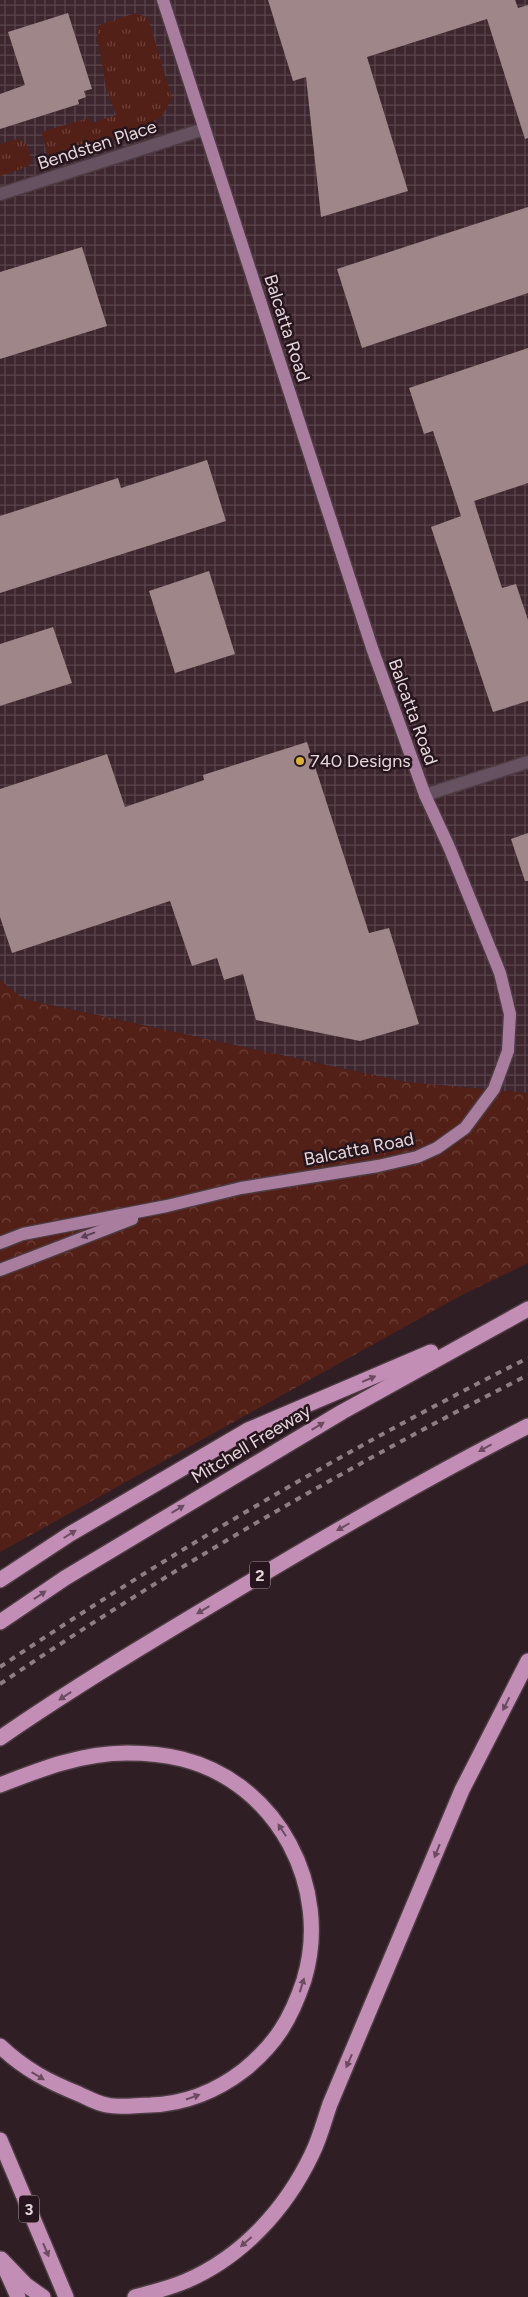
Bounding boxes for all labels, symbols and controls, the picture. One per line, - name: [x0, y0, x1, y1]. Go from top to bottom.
- street label: Bendsten Place: [35, 115, 160, 175]
- street label: Balcatta Road: [259, 271, 315, 385]
- street label: Balcatta Road: [384, 656, 442, 768]
- place label: 740 Designs: [310, 750, 411, 772]
- marker: 740 Designs: [294, 755, 306, 767]
- street label: Balcatta Road: [302, 1128, 416, 1170]
- one-way arrow: [80, 1231, 95, 1239]
- one-way arrow: [362, 1374, 376, 1382]
- street label: Mitchell Freeway: [187, 1399, 315, 1488]
- one-way arrow: [311, 1421, 324, 1430]
- one-way arrow: [478, 1444, 492, 1453]
- one-way arrow: [172, 1505, 185, 1514]
- one-way arrow: [336, 1523, 349, 1532]
- one-way arrow: [63, 1529, 76, 1539]
- road number: 2: [250, 1562, 270, 1588]
- one-way arrow: [33, 1590, 47, 1600]
- one-way arrow: [196, 1605, 209, 1614]
- one-way arrow: [58, 1691, 71, 1700]
- one-way arrow: [502, 1697, 510, 1711]
- one-way arrow: [277, 1823, 286, 1837]
- one-way arrow: [432, 1844, 440, 1858]
- one-way arrow: [298, 1978, 306, 1993]
- one-way arrow: [345, 2054, 353, 2068]
- one-way arrow: [32, 2071, 45, 2080]
- one-way arrow: [186, 2093, 201, 2100]
- road number: 3: [19, 2196, 39, 2222]
- one-way arrow: [241, 2236, 253, 2248]
- one-way arrow: [42, 2242, 50, 2257]

